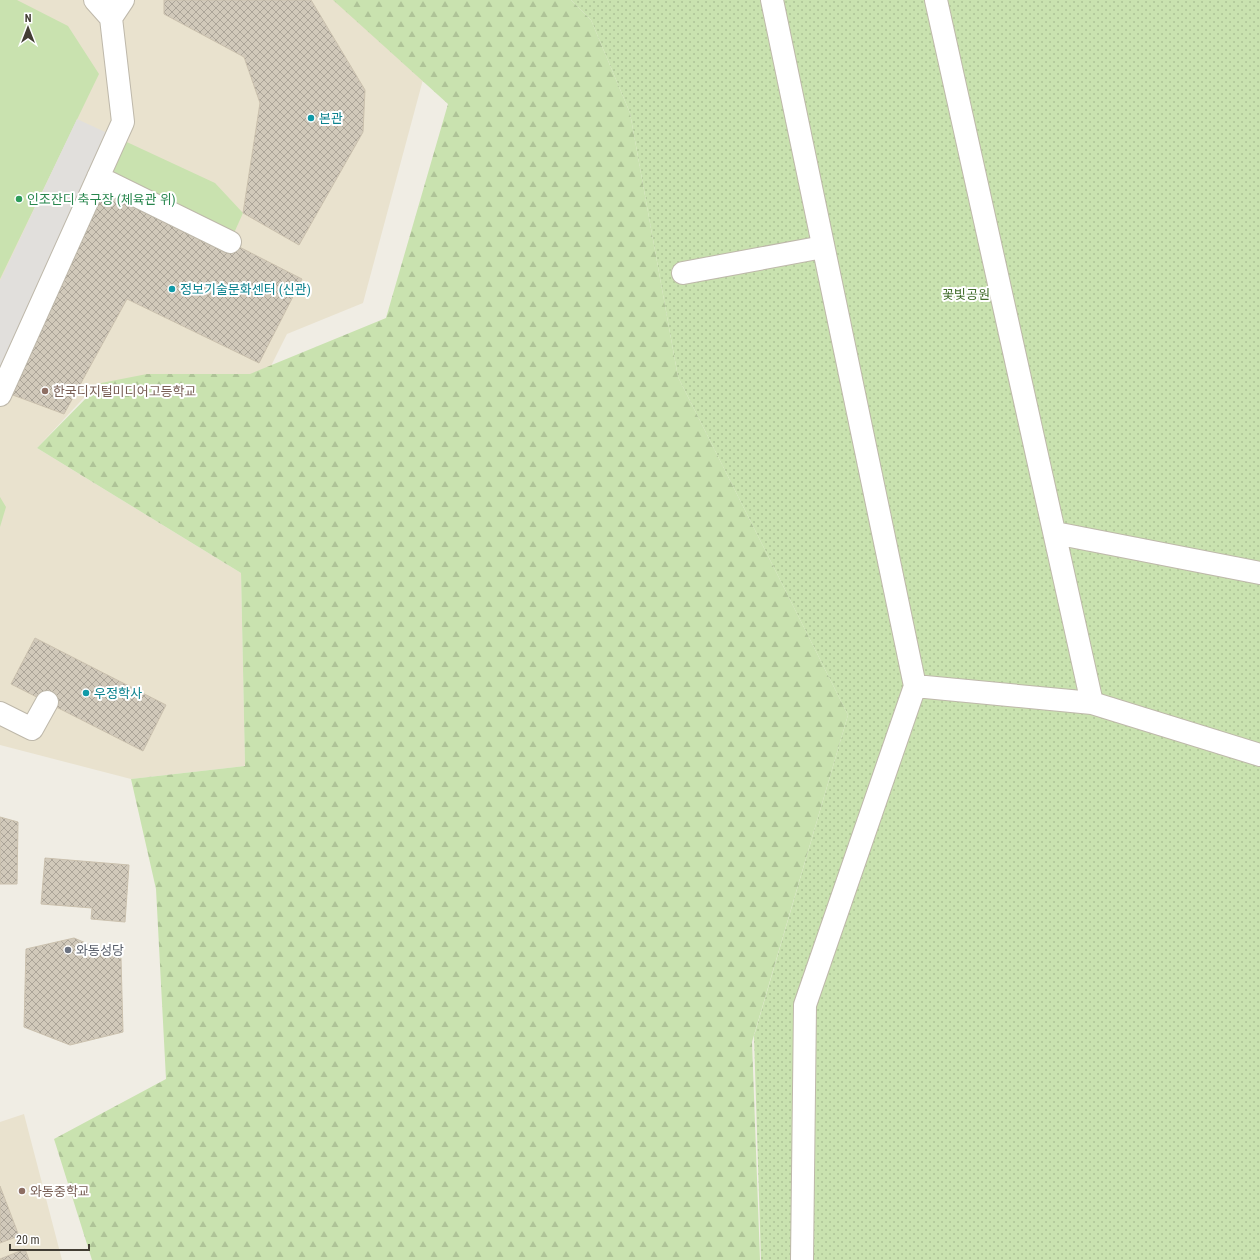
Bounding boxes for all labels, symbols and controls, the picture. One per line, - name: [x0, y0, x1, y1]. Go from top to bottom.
- north arrow: [8, 8, 48, 48]
- text: N: [25, 12, 32, 25]
- place label: 본관: [319, 111, 343, 126]
- marker: 본관: [306, 113, 316, 123]
- place label: 인조잔디 축구장 (체육관 위): [27, 192, 176, 207]
- marker: 인조잔디 축구장 (체육관 위): [14, 194, 24, 204]
- place label: 정보기술문화센터 (신관): [180, 282, 311, 297]
- marker: 정보기술문화센터 (신관): [167, 284, 177, 294]
- park label: 꽃빛공원: [942, 287, 990, 302]
- place label: 한국디지털미디어고등학교: [53, 384, 197, 399]
- marker: 한국디지털미디어고등학교: [40, 386, 50, 396]
- place label: 우정학사: [94, 686, 142, 701]
- marker: 우정학사: [81, 688, 91, 698]
- place label: 와동성당: [76, 943, 124, 958]
- marker: 와동성당: [63, 945, 73, 955]
- place label: 와동중학교: [30, 1184, 90, 1199]
- marker: 와동중학교: [17, 1186, 27, 1196]
- scale bar: [10, 1226, 89, 1252]
- text: 20 m: [16, 1233, 40, 1247]

